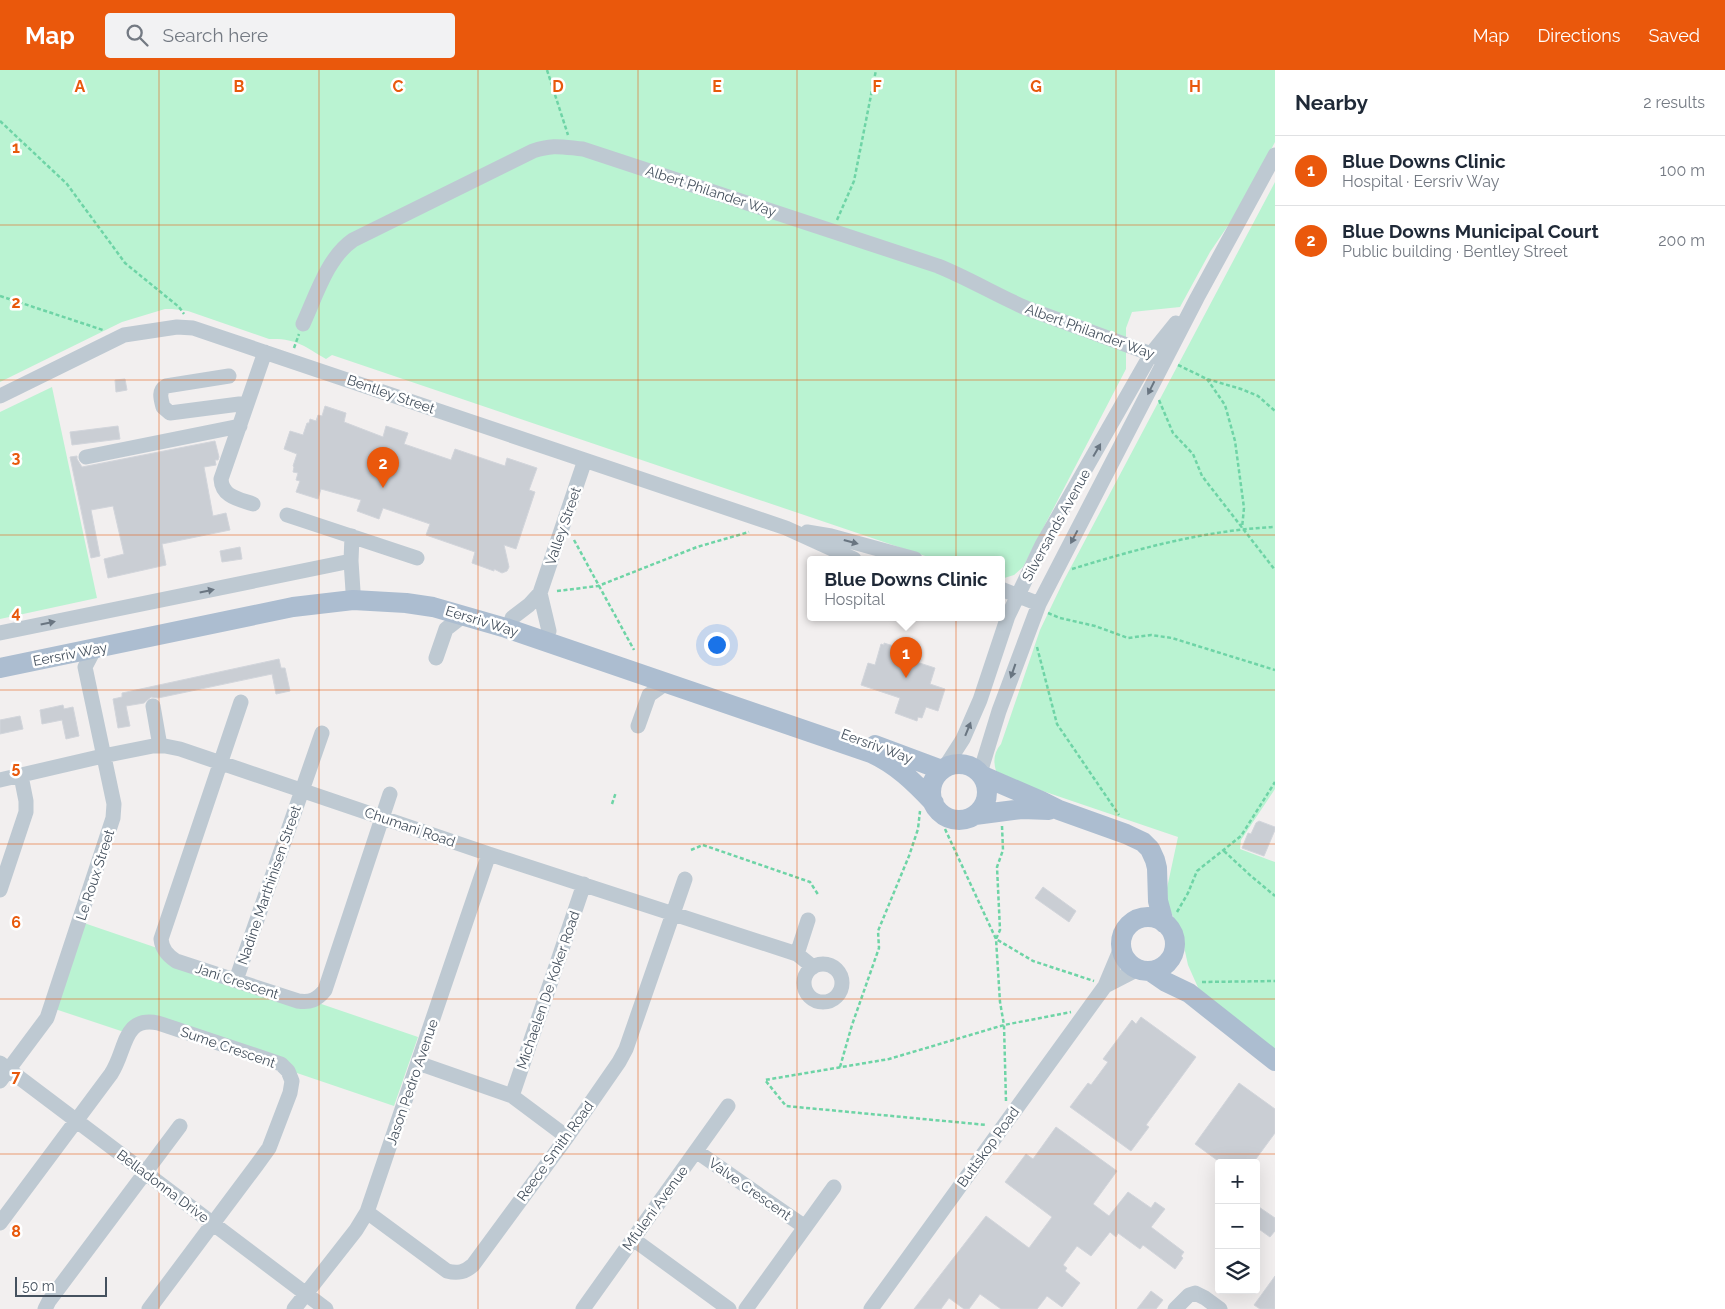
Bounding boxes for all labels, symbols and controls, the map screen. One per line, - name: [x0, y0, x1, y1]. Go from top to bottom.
- search box: [105, 13, 455, 58]
- text: Map: [25, 21, 75, 50]
- icon: search: [123, 21, 151, 49]
- text: Search here: [163, 24, 268, 46]
- text: Map: [1473, 25, 1509, 46]
- text: Directions: [1537, 25, 1621, 46]
- text: Saved: [1649, 25, 1700, 46]
- text: A: [75, 77, 86, 96]
- text: B: [234, 77, 245, 96]
- text: C: [393, 77, 404, 96]
- text: D: [552, 77, 564, 96]
- text: E: [712, 77, 722, 96]
- text: F: [872, 77, 882, 96]
- text: G: [1030, 77, 1042, 96]
- text: H: [1189, 77, 1201, 96]
- text: Nearby: [1295, 90, 1368, 115]
- text: 2 results: [1643, 93, 1705, 112]
- text: 1: [12, 138, 20, 157]
- text: Blue Downs Clinic: [1342, 150, 1506, 172]
- text: 1: [1307, 161, 1315, 180]
- text: 100 m: [1660, 161, 1705, 180]
- street label: Albert Philander Way: [644, 162, 779, 220]
- text: Hospital · Eersriv Way: [1342, 172, 1499, 191]
- text: Blue Downs Municipal Court: [1342, 220, 1599, 242]
- text: 2: [1306, 231, 1316, 250]
- text: 200 m: [1658, 231, 1705, 250]
- text: Public building · Bentley Street: [1342, 242, 1568, 261]
- text: 2: [11, 293, 21, 312]
- street label: Albert Philander Way: [1023, 300, 1157, 362]
- street label: Bentley Street: [345, 372, 437, 417]
- one-way arrow: [1147, 381, 1155, 395]
- one-way arrow: [1092, 443, 1101, 457]
- pin: 2: [367, 447, 399, 488]
- text: 3: [12, 448, 21, 467]
- street label: Silversands Avenue: [1019, 466, 1093, 584]
- street label: Valley Street: [542, 485, 584, 567]
- one-way arrow: [1070, 529, 1078, 544]
- one-way arrow: [843, 538, 858, 546]
- popup: [807, 556, 1005, 621]
- text: Blue Downs Clinic: [824, 568, 988, 590]
- one-way arrow: [199, 586, 215, 594]
- text: Hospital: [824, 590, 885, 609]
- street label: Eersriv Way: [444, 602, 521, 640]
- text: 4: [11, 603, 21, 622]
- one-way arrow: [40, 619, 56, 627]
- your location: [704, 632, 730, 658]
- pin: 1: [890, 637, 922, 678]
- street label: Eersriv Way: [32, 639, 109, 669]
- one-way arrow: [1009, 664, 1017, 679]
- one-way arrow: [964, 722, 972, 736]
- street label: Eersriv Way: [839, 726, 915, 767]
- text: 5: [12, 758, 21, 777]
- street label: Nadine Marthinisen Street: [234, 803, 304, 967]
- street label: Chumani Road: [363, 804, 457, 850]
- street label: Le Roux Street: [73, 827, 117, 923]
- street label: Michaelen De Koker Road: [513, 909, 583, 1071]
- text: 6: [11, 913, 21, 932]
- street label: Jani Crescent: [193, 960, 281, 1002]
- street label: Jason Pedro Avenue: [383, 1017, 441, 1147]
- street label: Sume Crescent: [178, 1023, 278, 1071]
- text: 7: [12, 1067, 21, 1086]
- street label: Reece Smith Road: [514, 1098, 596, 1204]
- street label: Buttskop Road: [954, 1104, 1022, 1190]
- street label: Belladonna Drive: [114, 1146, 212, 1226]
- street label: Valve Crescent: [706, 1155, 795, 1224]
- map controls: [1215, 1159, 1260, 1294]
- button: +: [1215, 1159, 1260, 1204]
- street label: Mfuleni Avenue: [619, 1163, 691, 1253]
- button: −: [1215, 1204, 1260, 1249]
- text: 8: [11, 1222, 21, 1241]
- button: layers: [1215, 1249, 1260, 1294]
- scale bar: [15, 1274, 108, 1297]
- text: 50 m: [22, 1278, 55, 1294]

